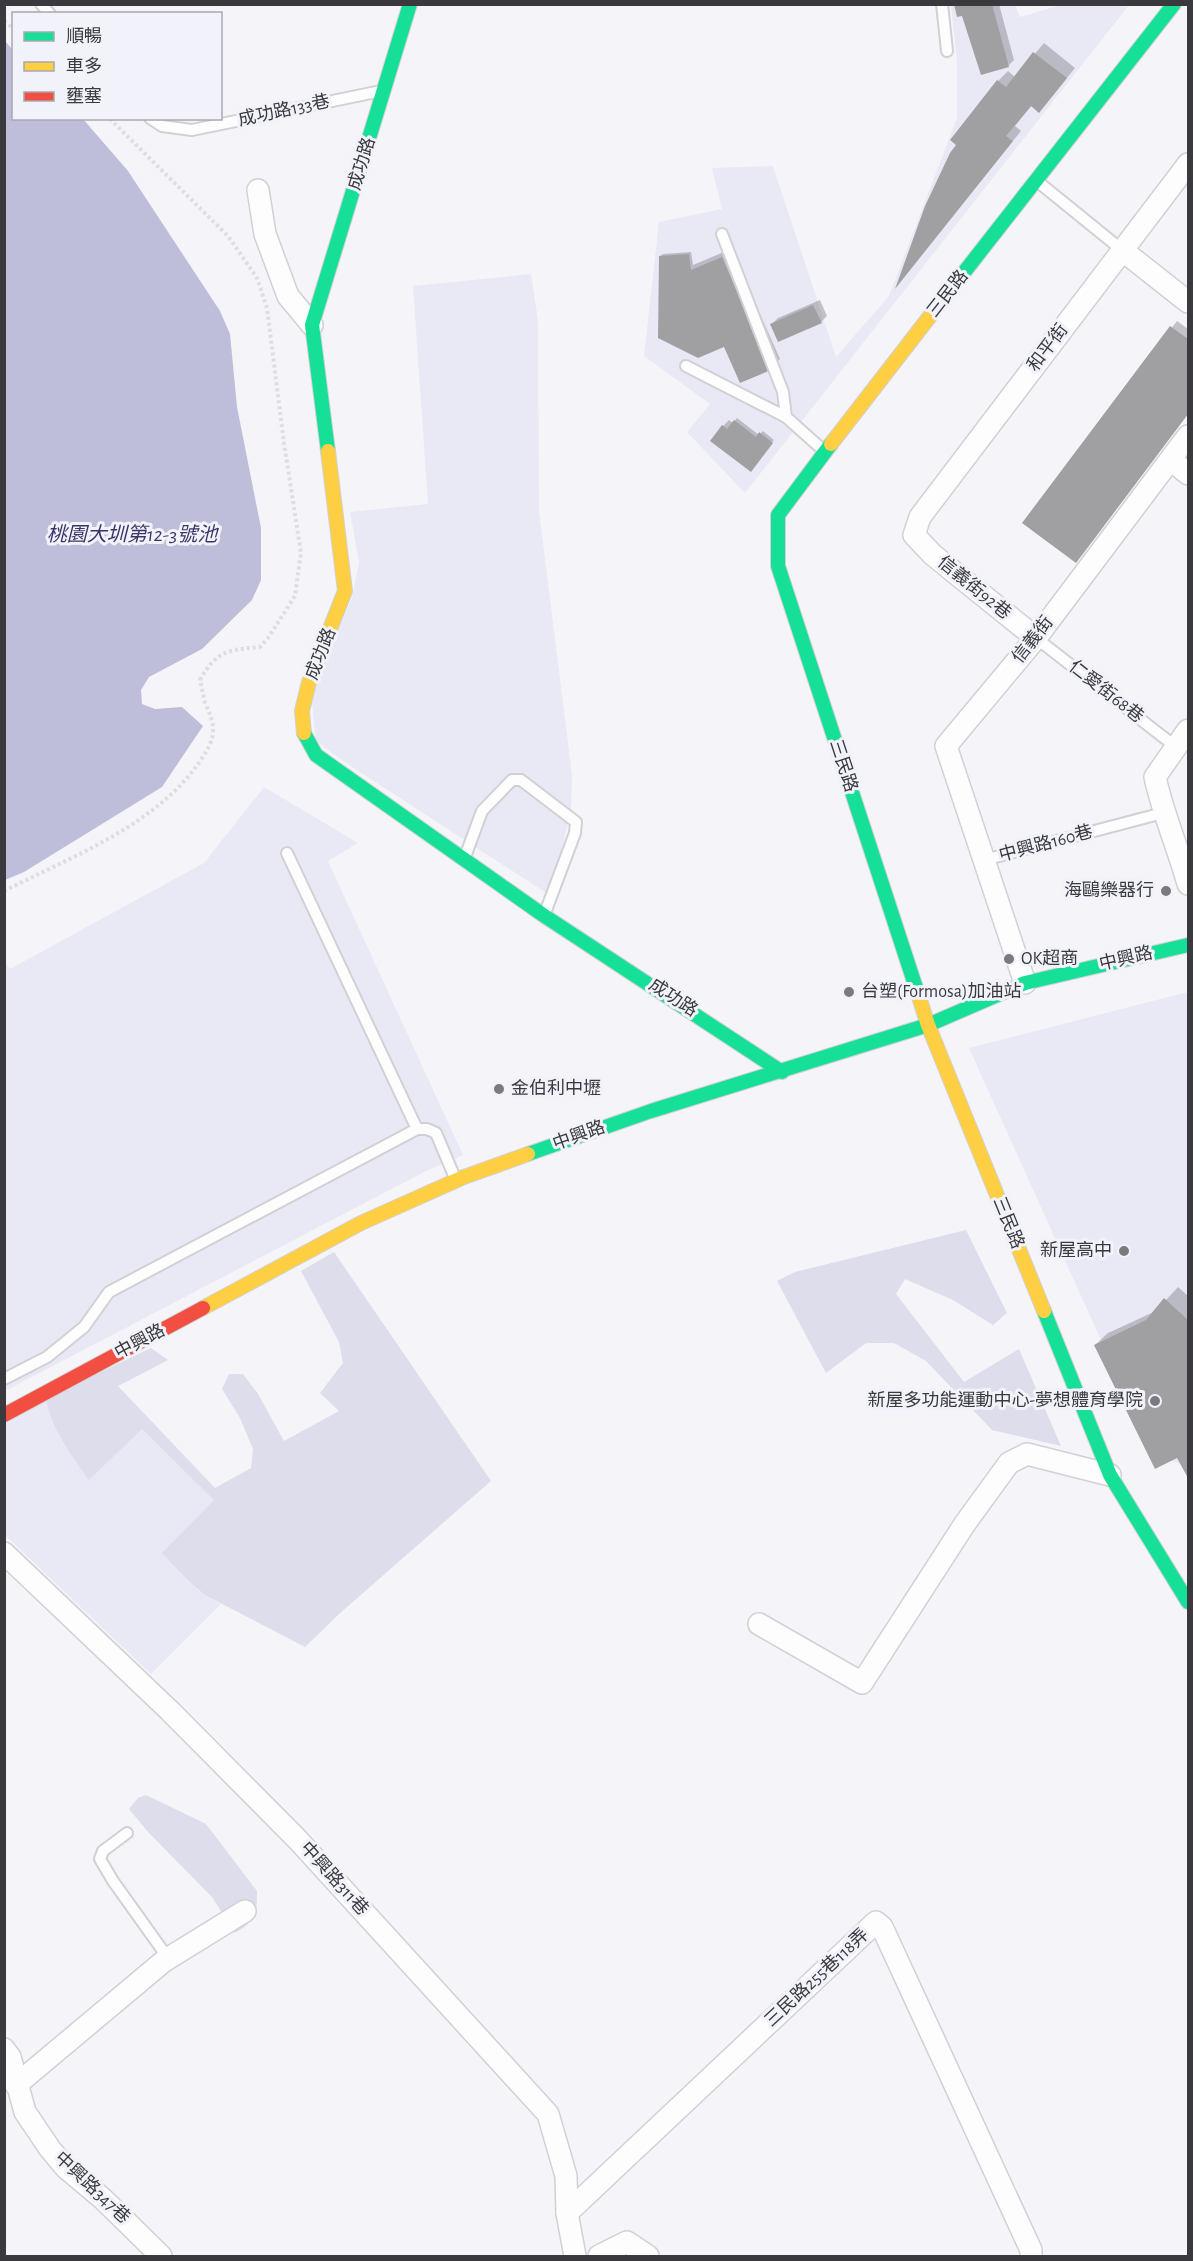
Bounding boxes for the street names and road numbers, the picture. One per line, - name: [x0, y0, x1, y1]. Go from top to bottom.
- street label: 成功路133巷: [236, 91, 331, 129]
- street label: 成功路: [344, 135, 379, 192]
- street label: 三民路: [923, 266, 972, 321]
- street label: 和平街: [1023, 320, 1071, 375]
- street label: 信義街92巷: [934, 552, 1015, 623]
- street label: 信義街: [1008, 612, 1057, 667]
- street label: 成功路: [301, 625, 339, 682]
- street label: 仁愛街68巷: [1065, 656, 1148, 726]
- street label: 三民路: [826, 737, 862, 794]
- street label: 中興路160巷: [997, 821, 1095, 865]
- street label: 中興路: [1097, 942, 1154, 974]
- street label: 成功路: [645, 974, 702, 1020]
- street label: 中興路: [550, 1116, 607, 1154]
- street label: 三民路: [990, 1194, 1028, 1251]
- street label: 中興路: [111, 1320, 168, 1363]
- street label: 中興路311巷: [297, 1838, 373, 1919]
- street label: 三民路255巷118弄: [760, 1924, 872, 2030]
- street label: 中興路347巷: [51, 2147, 134, 2227]

